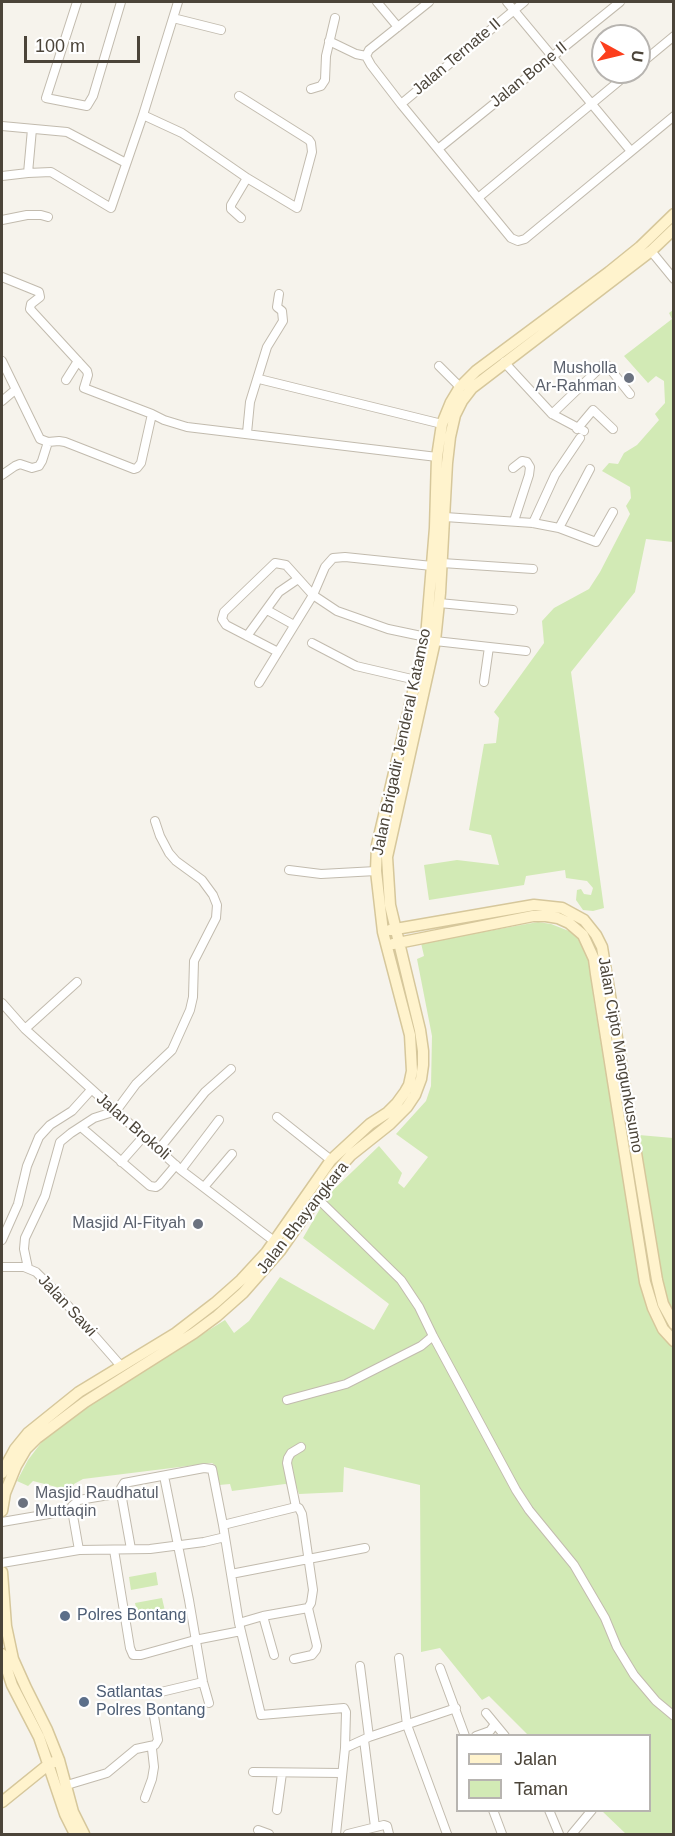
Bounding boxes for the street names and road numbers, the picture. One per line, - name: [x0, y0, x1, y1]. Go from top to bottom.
- street label: Jalan Ternate II: [409, 14, 505, 100]
- street label: Jalan Bone II: [487, 38, 571, 112]
- street label: Jalan Brigadir Jenderal Katamso: [369, 627, 435, 857]
- street label: Jalan Cipto Mangunkusumo: [593, 956, 647, 1154]
- street label: Jalan Brokoli: [92, 1090, 174, 1164]
- street label: Jalan Bhayangkara: [253, 1158, 353, 1278]
- street label: Jalan Sawi: [34, 1271, 100, 1341]

